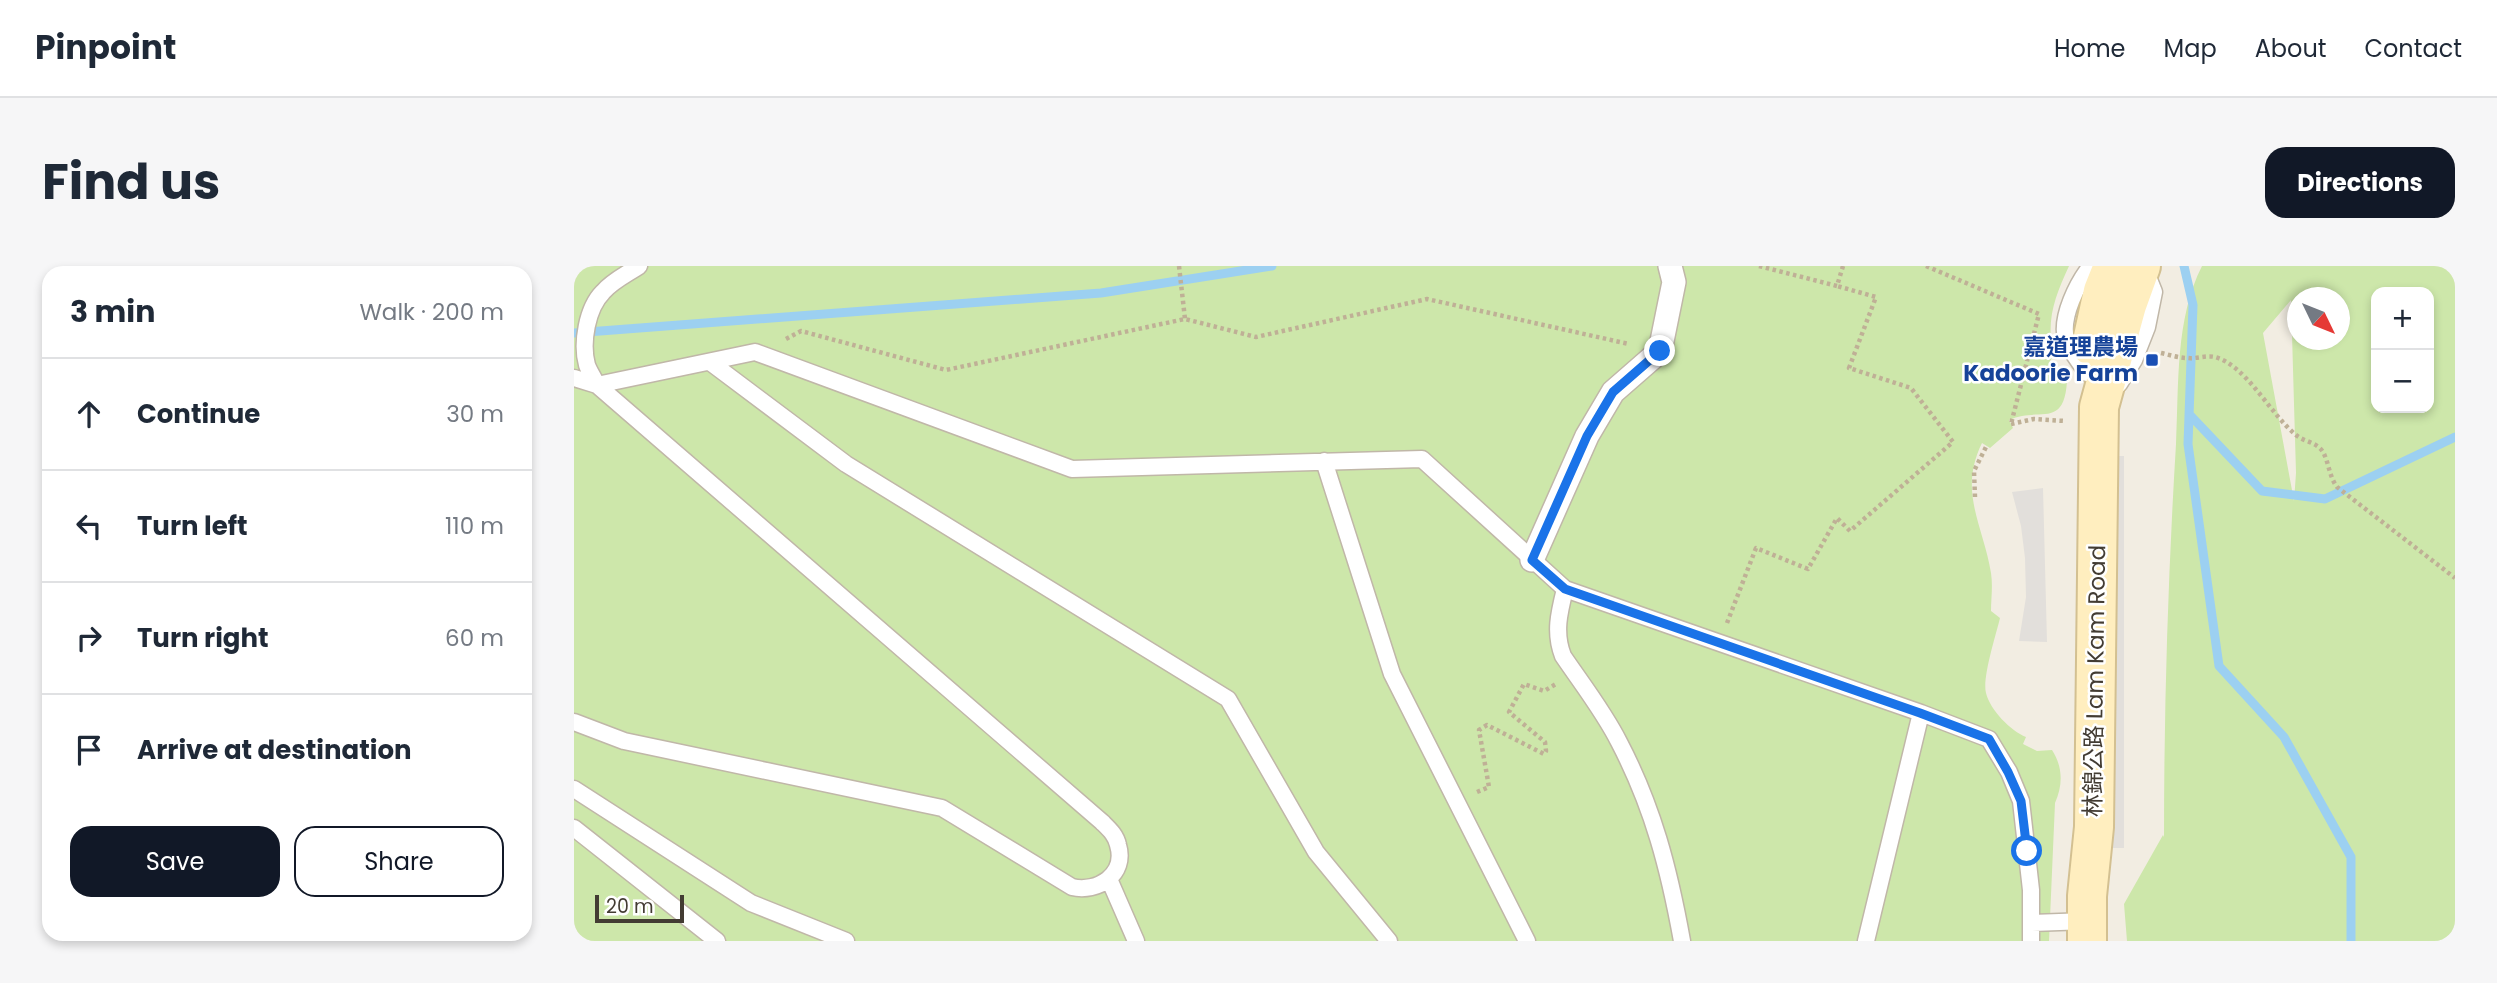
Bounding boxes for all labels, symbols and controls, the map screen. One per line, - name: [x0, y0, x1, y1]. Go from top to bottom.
- text: Pinpoint: [35, 24, 176, 71]
- text: Home: [2054, 32, 2126, 65]
- text: Map: [2164, 32, 2217, 65]
- text: About: [2255, 32, 2326, 65]
- text: Contact: [2364, 32, 2462, 65]
- button: Directions: [2265, 147, 2455, 218]
- text: Find us: [42, 148, 220, 216]
- north arrow: [2287, 287, 2350, 350]
- map controls: [2371, 287, 2434, 413]
- button: +: [2371, 287, 2434, 350]
- text: 3 min: [70, 290, 155, 333]
- text: Walk · 200 m: [359, 296, 504, 328]
- place label: 嘉道理農場 Kadoorie Farm: [1963, 331, 2138, 389]
- route end: [1644, 335, 1675, 366]
- button: −: [2371, 350, 2434, 413]
- marker: 嘉道理農場 Kadoorie Farm: [2144, 352, 2160, 368]
- icon: ahead: [70, 395, 108, 433]
- text: Continue: [137, 396, 260, 432]
- text: 30 m: [446, 398, 504, 430]
- icon: left: [70, 507, 108, 545]
- text: Turn left: [137, 508, 248, 544]
- text: 110 m: [445, 510, 504, 542]
- street label: 林錦公路 Lam Kam Road: [2077, 545, 2113, 817]
- icon: right: [70, 619, 108, 657]
- text: Turn right: [137, 620, 269, 656]
- text: 60 m: [445, 622, 504, 654]
- icon: arrive: [70, 731, 108, 769]
- text: Arrive at destination: [137, 732, 412, 768]
- button: Save: [70, 826, 280, 897]
- button: Share: [294, 826, 504, 897]
- route start: [2011, 835, 2042, 866]
- scale bar: [595, 892, 684, 924]
- text: 20 m: [606, 893, 654, 920]

